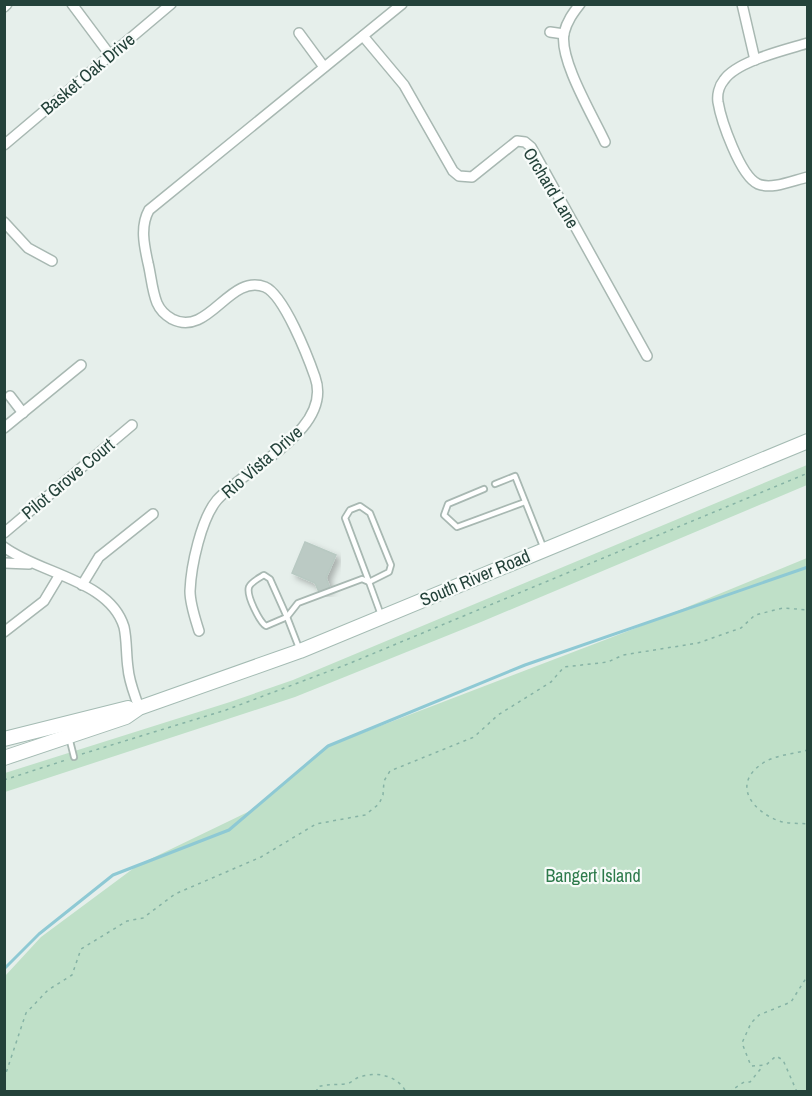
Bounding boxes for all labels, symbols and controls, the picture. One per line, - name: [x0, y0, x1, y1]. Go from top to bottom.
- street label: Basket Oak Drive: [35, 27, 140, 120]
- street label: Orchard Lane: [517, 143, 585, 233]
- street label: Rio Vista Drive: [216, 419, 308, 504]
- street label: Pilot Grove Court: [16, 432, 119, 525]
- street label: South River Road: [416, 543, 534, 612]
- park label: Bangert Island: [545, 863, 641, 888]

